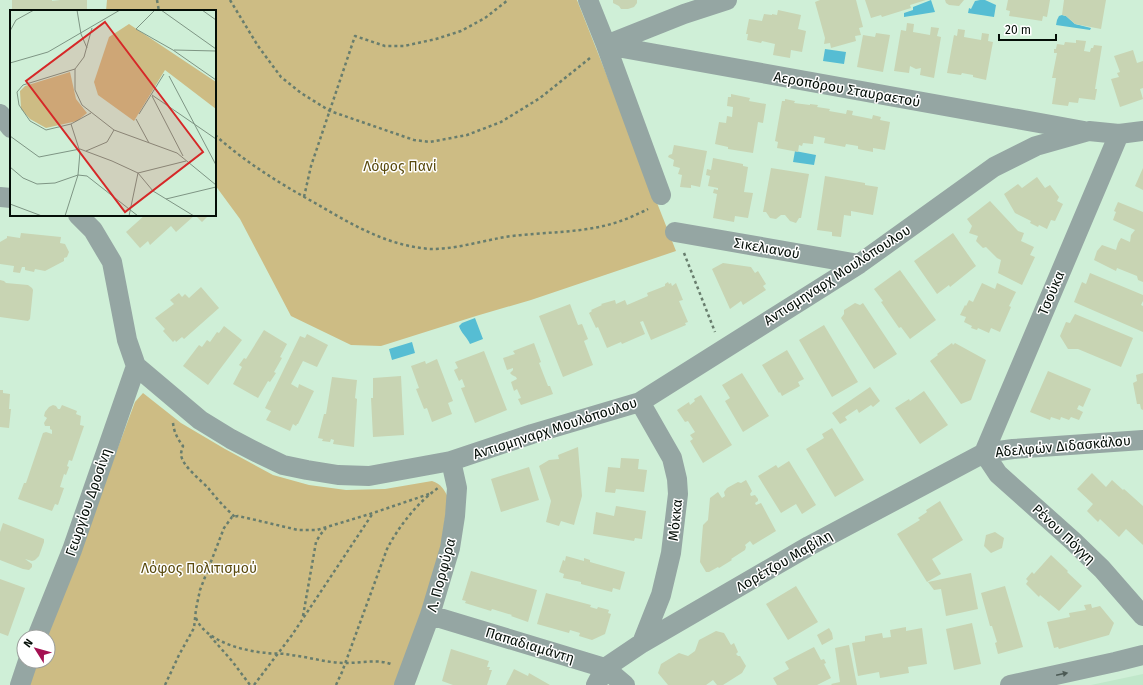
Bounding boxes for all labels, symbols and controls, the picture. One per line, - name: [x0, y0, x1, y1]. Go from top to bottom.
- inset map: [10, 10, 216, 216]
- scale bar: [999, 16, 1056, 42]
- text: 20 m: [1005, 23, 1031, 37]
- street label: Αεροπόρου Σταυραετού: [772, 68, 922, 111]
- park label: Λόφος Πανί: [363, 158, 437, 175]
- street label: Αντισμηναρχ Μουλόπουλου: [761, 222, 914, 329]
- street label: Σικελιανού: [733, 234, 801, 263]
- street label: Τσούκα: [1035, 268, 1068, 318]
- street label: Αντισμηναρχ Μουλόπουλου: [471, 394, 639, 463]
- street label: Αδελφών Διδασκάλου: [995, 432, 1131, 461]
- street label: Γεωργίου Δροσίνη: [62, 446, 115, 558]
- street label: Μόκκα: [665, 498, 686, 542]
- street label: Ρένου Πόγγη: [1029, 501, 1099, 568]
- street label: Λορέτζου Μαβίλη: [733, 527, 836, 596]
- street label: Λ. Πορφύρα: [423, 536, 459, 614]
- park label: Λόφος Πολιτισμού: [141, 560, 257, 577]
- street label: Παπαδιαμάντη: [483, 624, 576, 667]
- north arrow: [16, 629, 56, 669]
- text: N: [21, 636, 36, 650]
- one-way arrow: [1055, 670, 1068, 676]

